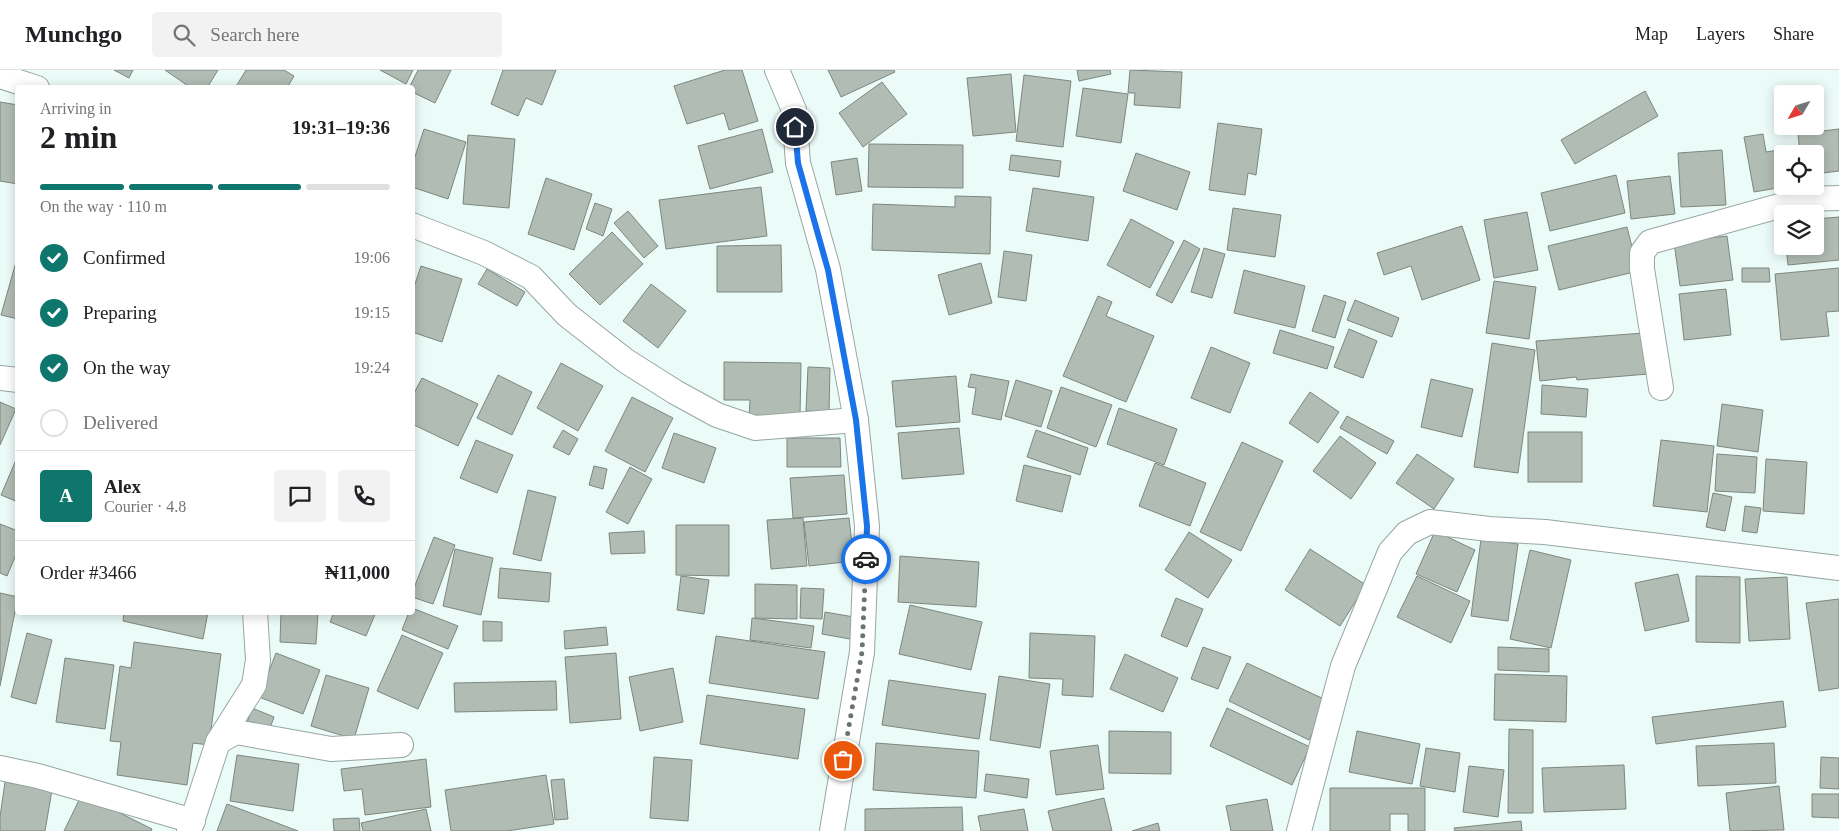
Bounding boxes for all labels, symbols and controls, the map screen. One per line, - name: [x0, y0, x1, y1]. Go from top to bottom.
- search box: [152, 12, 502, 57]
- text: Munchgo: [25, 21, 122, 47]
- icon: search: [170, 21, 198, 49]
- text: Search here: [210, 24, 300, 45]
- text: Map: [1635, 24, 1668, 44]
- text: Layers: [1696, 24, 1745, 44]
- text: Share: [1773, 24, 1814, 44]
- north arrow: [1774, 85, 1824, 135]
- map controls: [1774, 85, 1824, 255]
- text: Arriving in: [40, 100, 112, 117]
- pin: [774, 106, 816, 148]
- icon: home: [781, 113, 809, 141]
- text: 19:31–19:36: [292, 117, 390, 138]
- text: 2 min: [40, 119, 117, 155]
- button: locate: [1774, 145, 1824, 195]
- text: On the way · 110 m: [40, 198, 167, 215]
- button: layers: [1774, 205, 1824, 255]
- icon: check: [40, 244, 68, 272]
- text: Confirmed: [83, 247, 165, 268]
- text: 19:06: [354, 249, 390, 266]
- icon: check: [40, 299, 68, 327]
- text: Preparing: [83, 302, 157, 323]
- text: 19:15: [354, 304, 390, 321]
- icon: check: [40, 354, 68, 382]
- text: On the way: [83, 357, 171, 378]
- text: 19:24: [354, 359, 390, 376]
- text: Delivered: [83, 412, 158, 433]
- button: chat: [274, 470, 326, 522]
- button: phone: [338, 470, 390, 522]
- text: Alex: [104, 476, 141, 497]
- text: A: [59, 485, 73, 506]
- text: Courier · 4.8: [104, 498, 186, 515]
- courier: [841, 534, 891, 584]
- icon: car: [852, 545, 880, 573]
- text: Order #3466: [40, 562, 137, 583]
- text: ₦11,000: [325, 562, 390, 583]
- pin: [822, 739, 864, 781]
- icon: bag: [829, 746, 857, 774]

